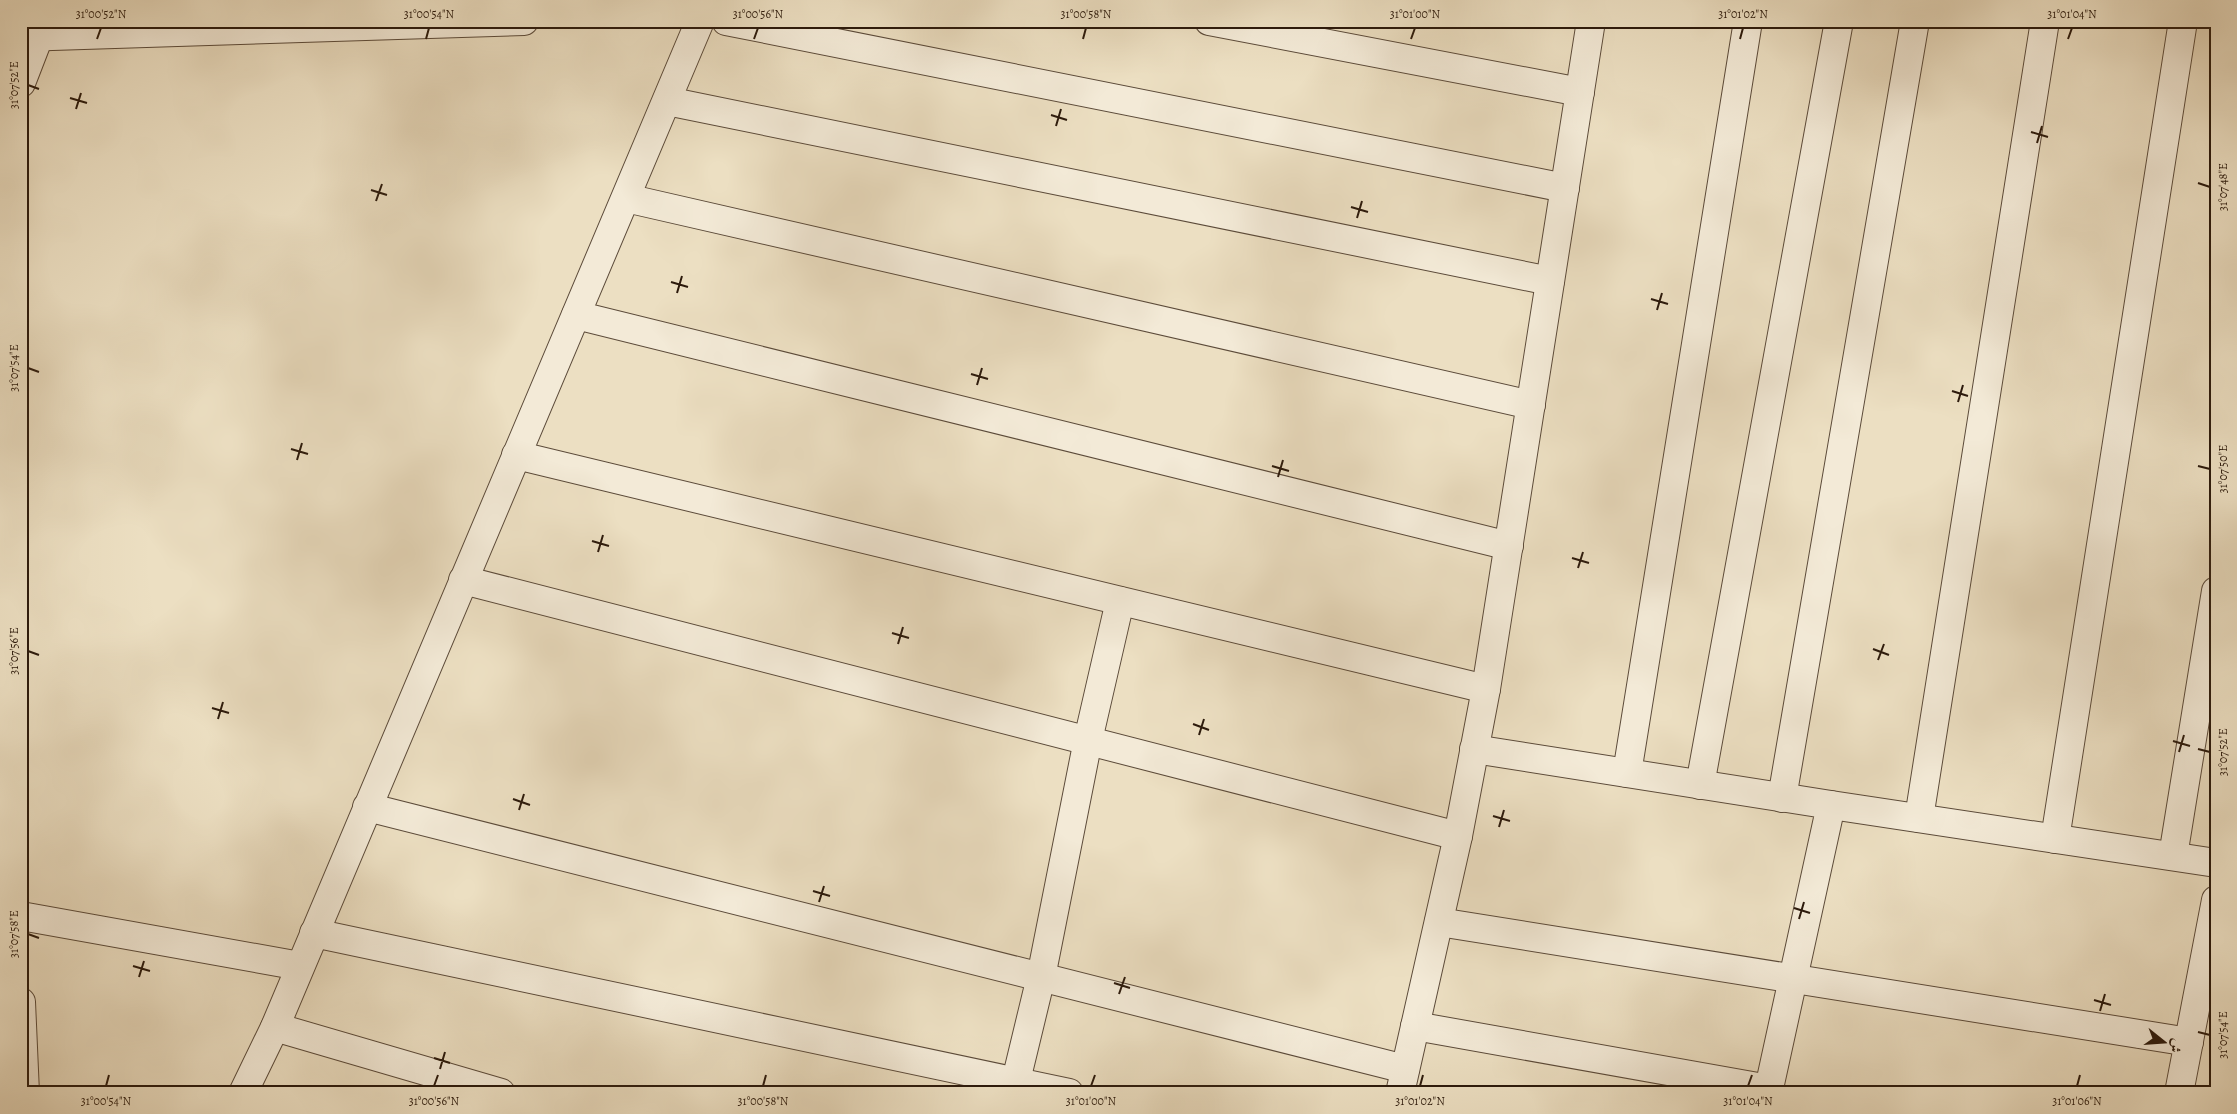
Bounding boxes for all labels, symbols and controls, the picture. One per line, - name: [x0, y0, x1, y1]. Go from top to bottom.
- text: 31°00'52"N: [76, 6, 127, 22]
- text: 31°00'54"N: [404, 6, 455, 22]
- text: 31°00'56"N: [733, 6, 784, 22]
- text: 31°00'58"N: [1061, 6, 1112, 22]
- text: 31°01'00"N: [1390, 6, 1441, 22]
- text: 31°01'02"N: [1718, 6, 1768, 22]
- text: 31°01'04"N: [2047, 6, 2097, 22]
- text: 31°07'52"E: [6, 61, 22, 109]
- text: 31°07'48"E: [2215, 163, 2231, 211]
- text: 31°07'54"E: [6, 344, 22, 392]
- text: 31°07'50"E: [2215, 445, 2231, 493]
- text: 31°07'56"E: [6, 627, 22, 675]
- text: 31°07'52"E: [2215, 728, 2231, 776]
- text: 31°07'58"E: [6, 910, 22, 958]
- text: 31°07'54"E: [2215, 1011, 2231, 1059]
- north arrow: [2140, 1016, 2190, 1066]
- text: ش: [2165, 1036, 2187, 1055]
- text: 31°00'54"N: [81, 1093, 132, 1109]
- text: 31°00'56"N: [409, 1093, 460, 1109]
- text: 31°00'58"N: [738, 1093, 789, 1109]
- text: 31°01'00"N: [1066, 1093, 1117, 1109]
- text: 31°01'02"N: [1395, 1093, 1445, 1109]
- text: 31°01'04"N: [1723, 1093, 1773, 1109]
- text: 31°01'06"N: [2052, 1093, 2102, 1109]

